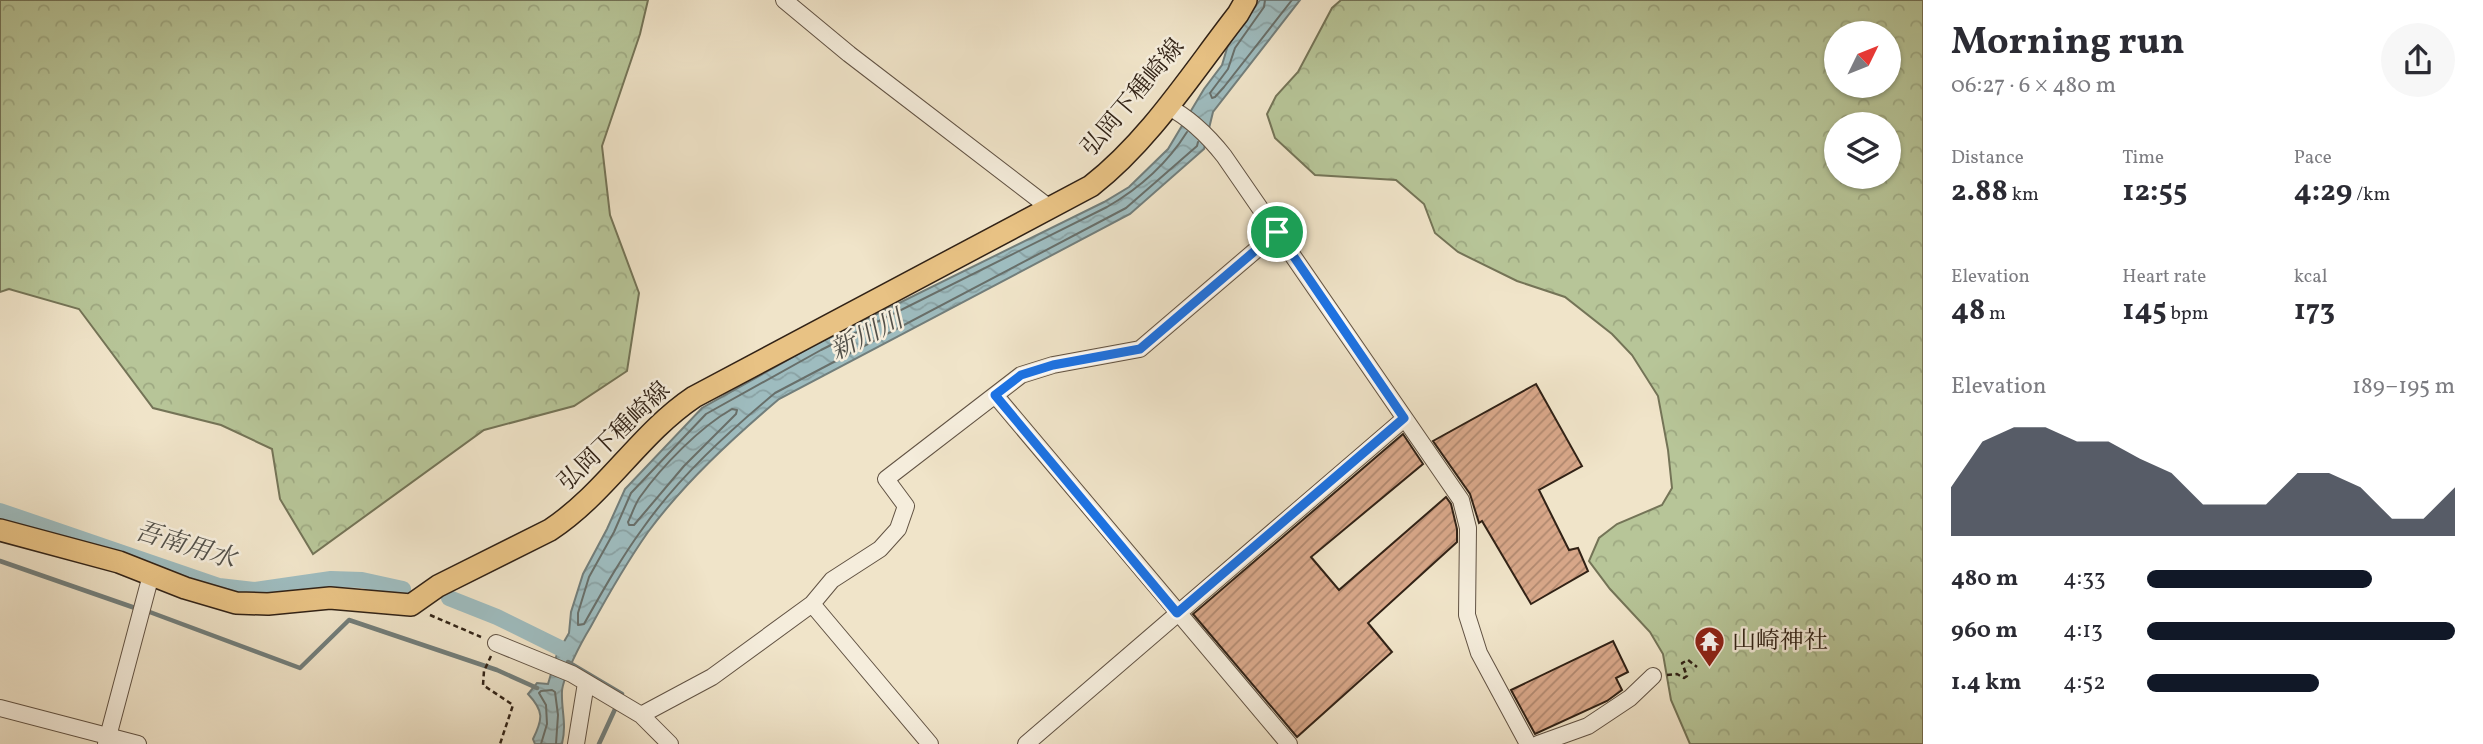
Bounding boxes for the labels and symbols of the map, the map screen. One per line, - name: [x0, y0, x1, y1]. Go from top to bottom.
- north arrow: [1824, 21, 1900, 98]
- street label: 弘岡下種崎線: [1075, 32, 1193, 164]
- pin: [1247, 202, 1307, 262]
- water label: 新川川: [824, 301, 913, 370]
- street label: 弘岡下種崎線: [551, 375, 679, 499]
- water label: 吾南用水: [130, 514, 243, 579]
- temple icon: 山崎神社: [1692, 625, 1726, 669]
- place label: 山崎神社: [1732, 625, 1828, 659]

